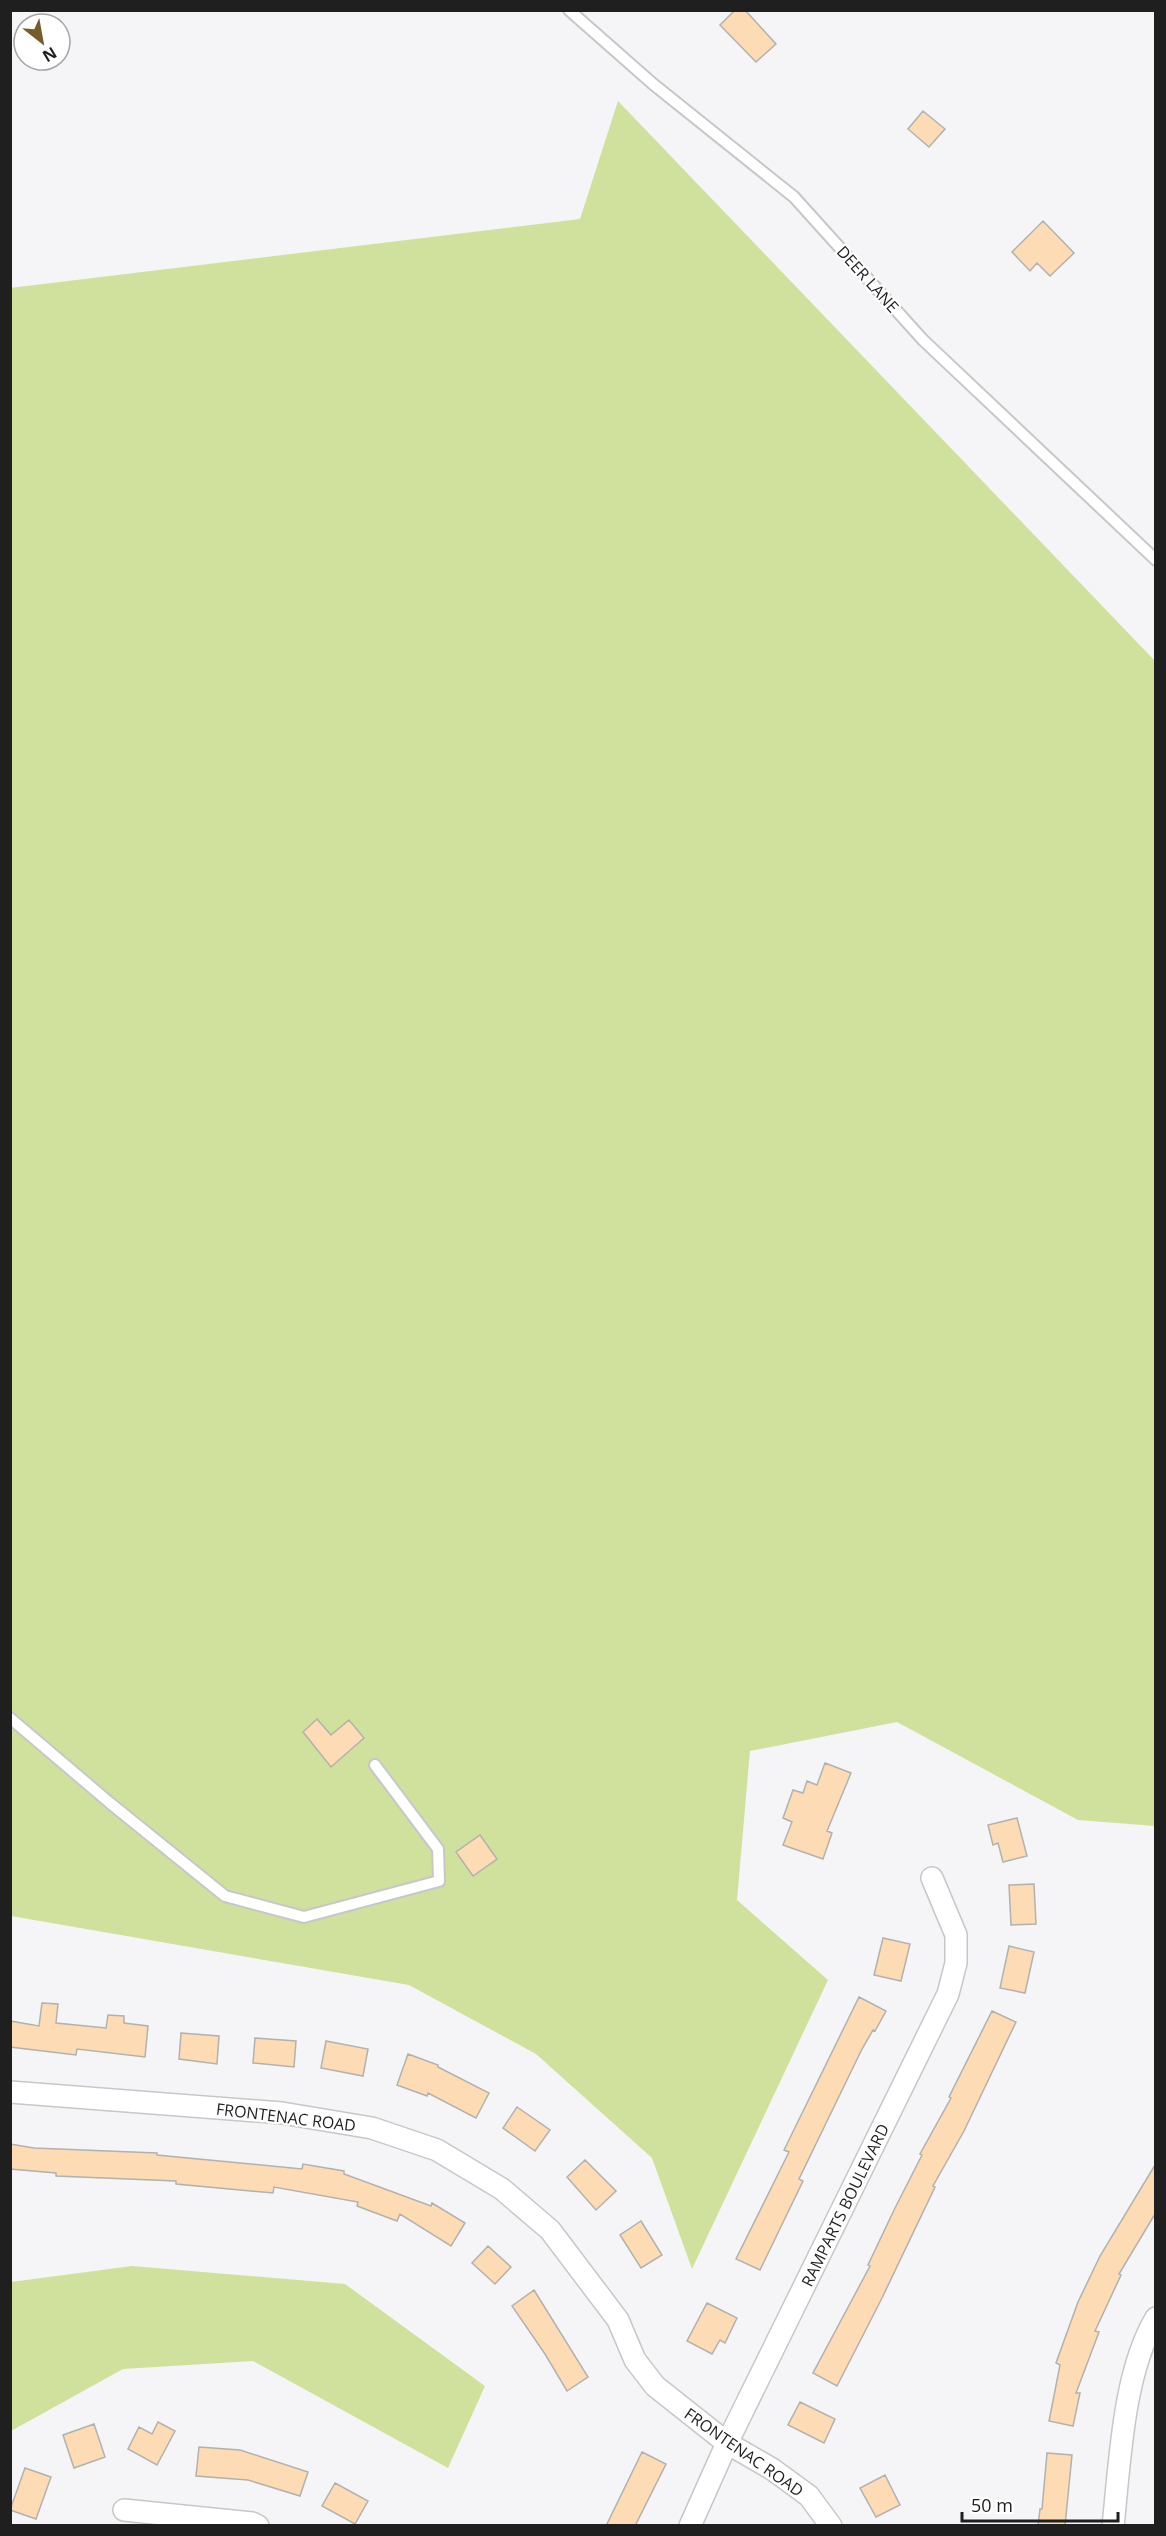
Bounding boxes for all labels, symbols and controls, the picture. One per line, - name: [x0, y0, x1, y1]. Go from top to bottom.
- north arrow: [12, 12, 72, 72]
- text: N: [38, 42, 61, 68]
- street label: DEER LANE: [832, 241, 904, 317]
- street label: FRONTENAC ROAD: [215, 2098, 357, 2136]
- street label: RAMPARTS BOULEVARD: [796, 2120, 894, 2290]
- street label: FRONTENAC ROAD: [680, 2403, 808, 2501]
- scale bar: [962, 2485, 1118, 2523]
- text: 50 m: [971, 2493, 1013, 2517]

